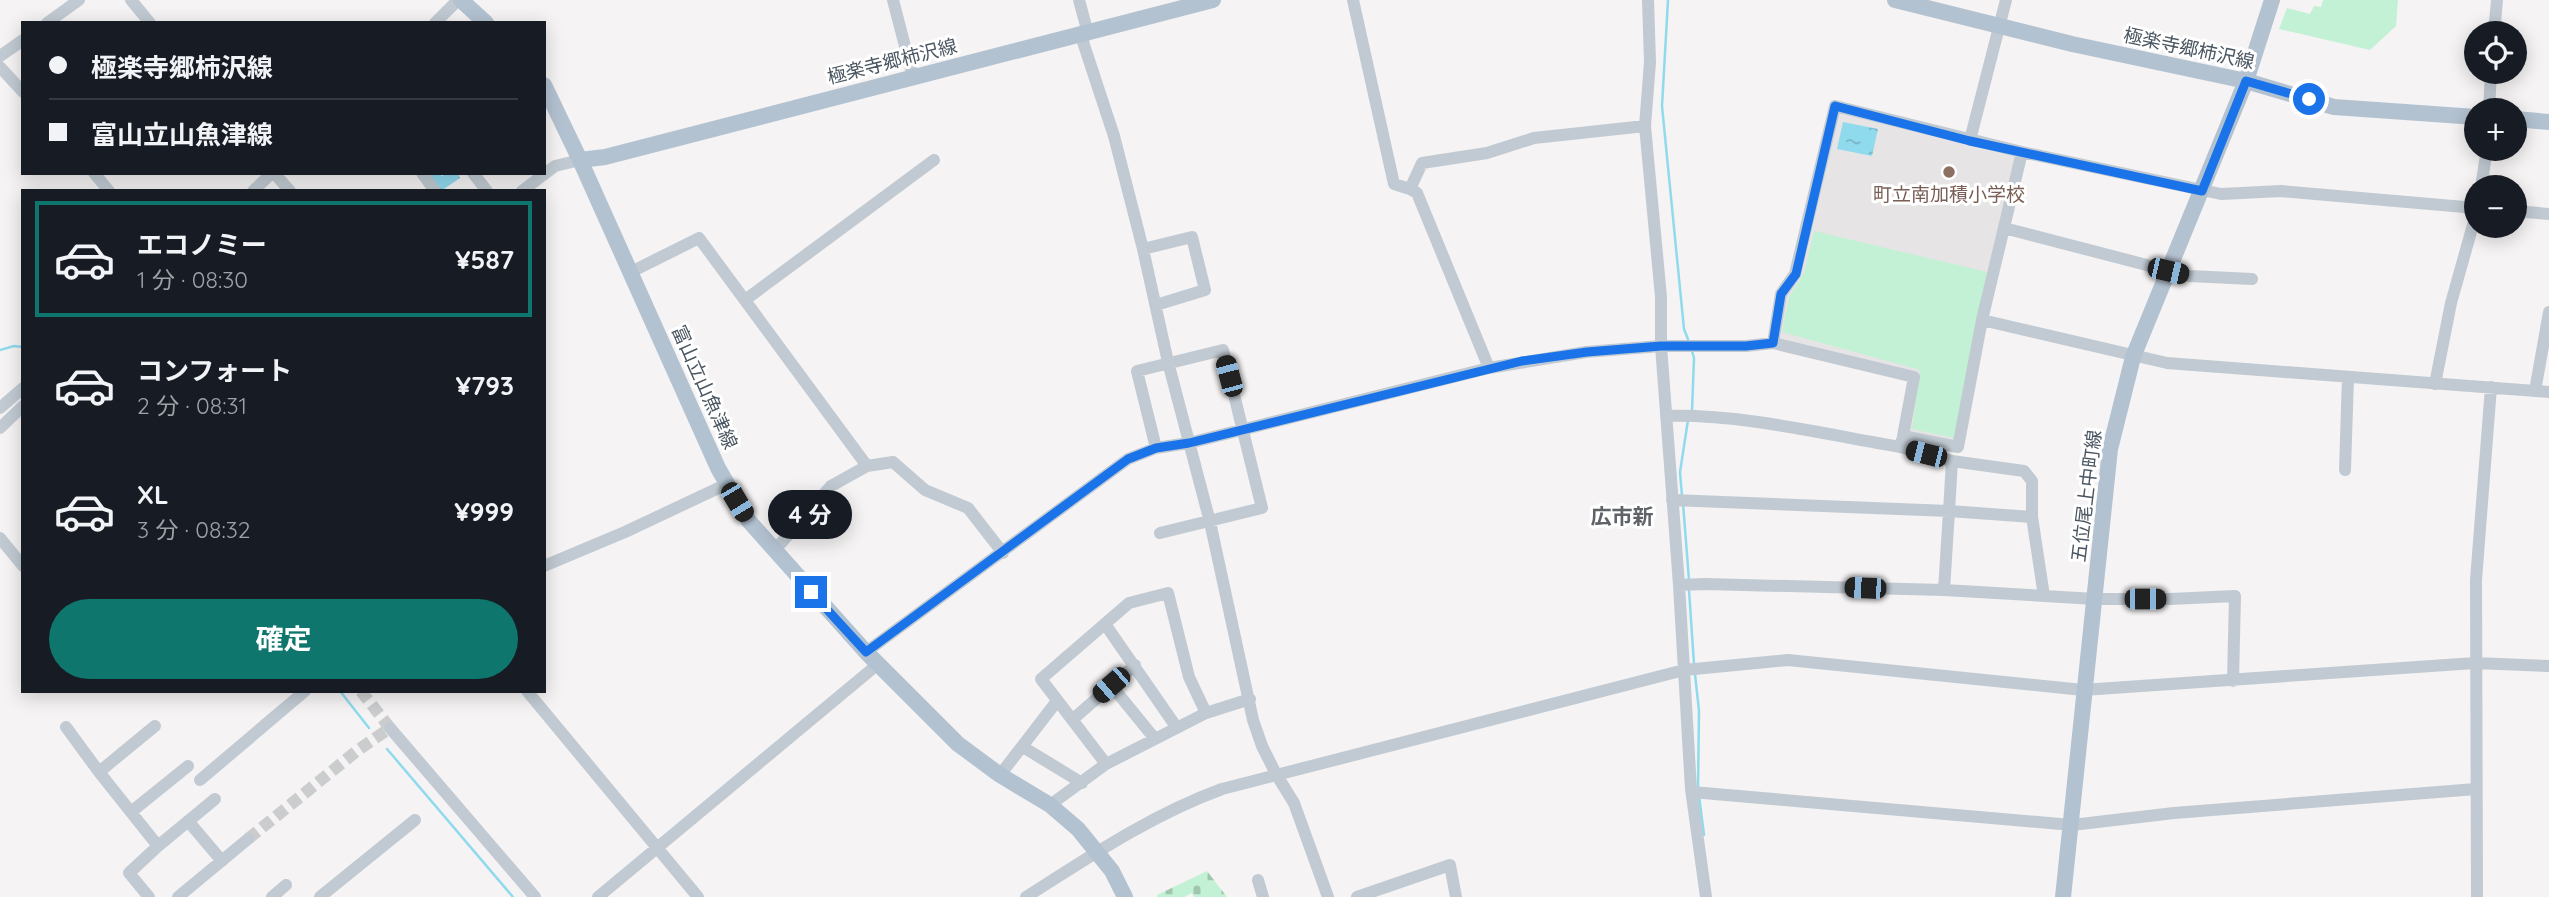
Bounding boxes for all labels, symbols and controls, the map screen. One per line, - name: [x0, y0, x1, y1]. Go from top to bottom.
- map controls: [2464, 21, 2527, 238]
- button: locate: [2464, 21, 2527, 84]
- street label: 極楽寺郷柿沢線: [2121, 22, 2257, 74]
- street label: 極楽寺郷柿沢線: [825, 33, 959, 89]
- text: 極楽寺郷柿沢線: [91, 51, 273, 84]
- route start: [2293, 83, 2325, 115]
- button: +: [2464, 98, 2527, 161]
- text: 富山立山魚津線: [91, 118, 273, 151]
- marker: 町立南加積小学校: [1941, 164, 1957, 180]
- button: −: [2464, 175, 2527, 238]
- place label: 町立南加積小学校: [1873, 182, 2025, 206]
- icon: car: [53, 228, 116, 291]
- text: エコノミー: [137, 228, 267, 261]
- text: ¥587: [455, 243, 514, 276]
- car: [2146, 256, 2191, 286]
- text: 1 分 · 08:30: [137, 265, 248, 294]
- street label: 富山立山魚津線: [667, 321, 743, 453]
- car: [1214, 353, 1245, 399]
- icon: car: [53, 354, 116, 417]
- text: コンフォート: [137, 354, 292, 387]
- text: ¥793: [455, 369, 514, 402]
- text: 2 分 · 08:31: [137, 391, 247, 420]
- street label: 五位尾上中町線: [2066, 429, 2106, 563]
- car: [1904, 439, 1949, 469]
- text: XL: [137, 478, 169, 511]
- car: [718, 479, 757, 525]
- icon: car: [53, 480, 116, 543]
- callout: 4 分: [769, 490, 853, 540]
- text: ¥999: [454, 495, 514, 528]
- text: 4 分: [789, 500, 831, 529]
- district label: 広市新: [1591, 503, 1654, 529]
- text: 3 分 · 08:32: [137, 515, 251, 544]
- route end: [795, 576, 827, 608]
- car: [1844, 577, 1887, 599]
- car: [2125, 589, 2167, 610]
- button: 確定: [49, 599, 518, 679]
- car: [1089, 663, 1134, 707]

